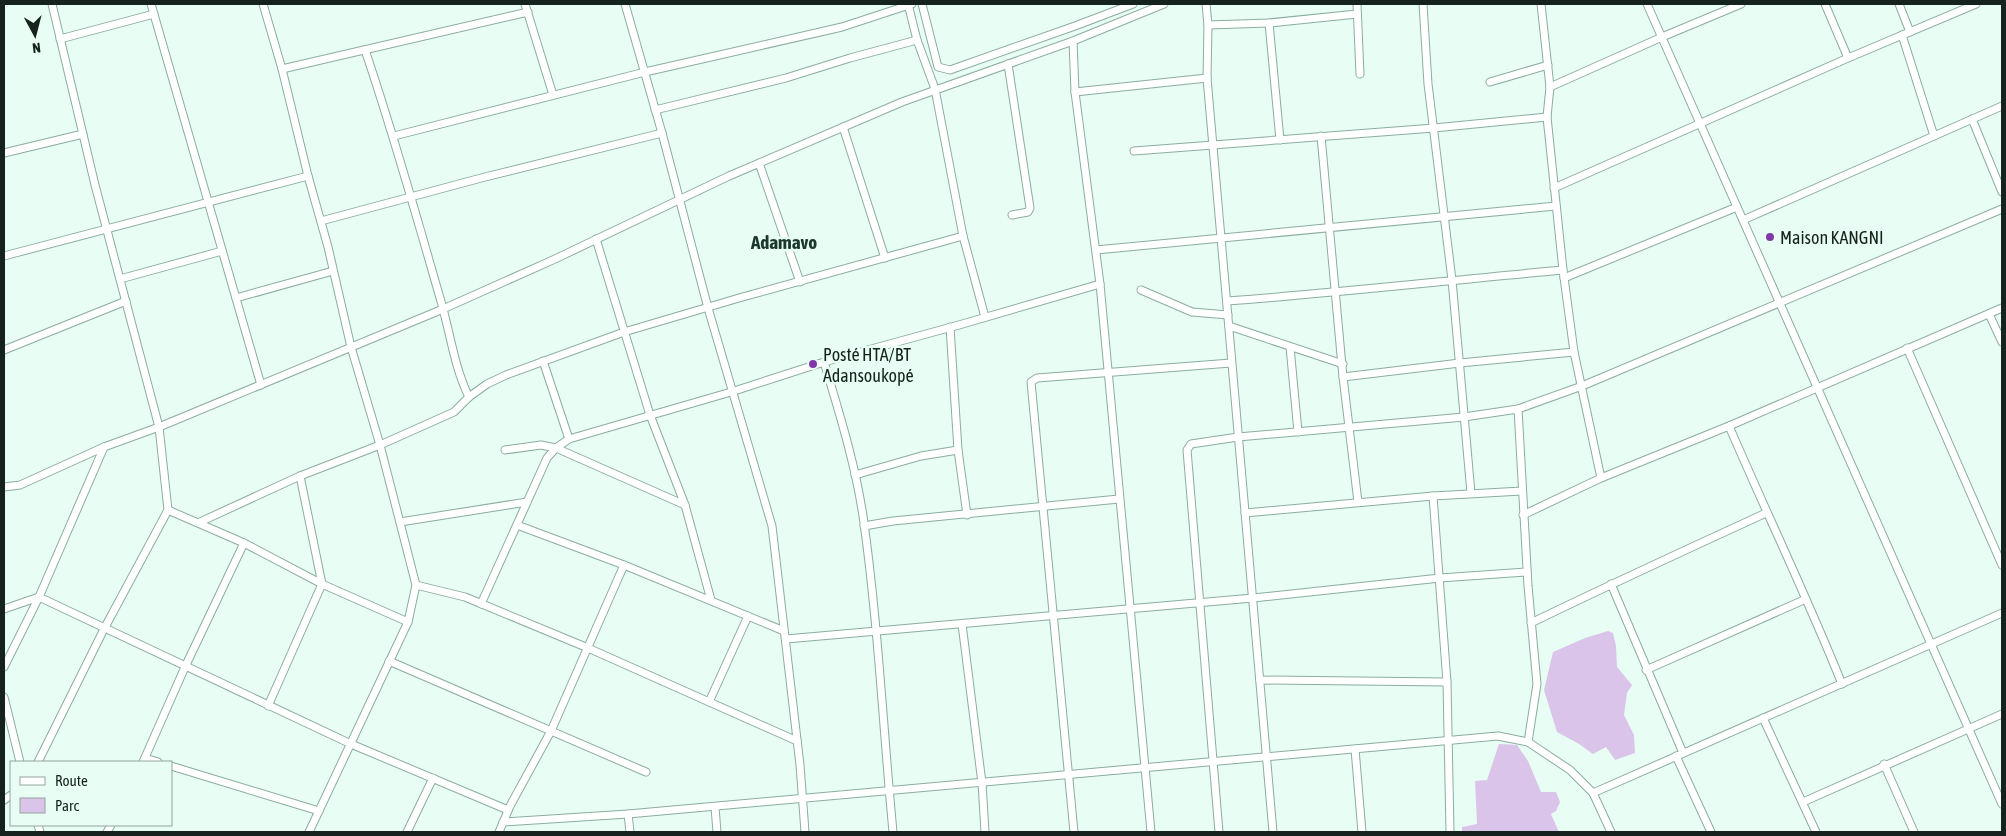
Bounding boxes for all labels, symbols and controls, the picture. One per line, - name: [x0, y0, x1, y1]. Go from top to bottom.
- north arrow: [10, 10, 60, 60]
- text: N: [32, 39, 42, 56]
- place label: Maison KANGNI: [1780, 227, 1884, 248]
- district label: Adamavo: [750, 231, 817, 253]
- marker: Maison KANGNI: [1764, 231, 1776, 243]
- place label: Posté HTA/BT Adansoukopé: [823, 344, 914, 386]
- marker: Posté HTA/BT Adansoukopé: [807, 358, 819, 370]
- legend: [10, 761, 172, 826]
- text: Route: [55, 772, 88, 789]
- text: Parc: [55, 797, 79, 814]

